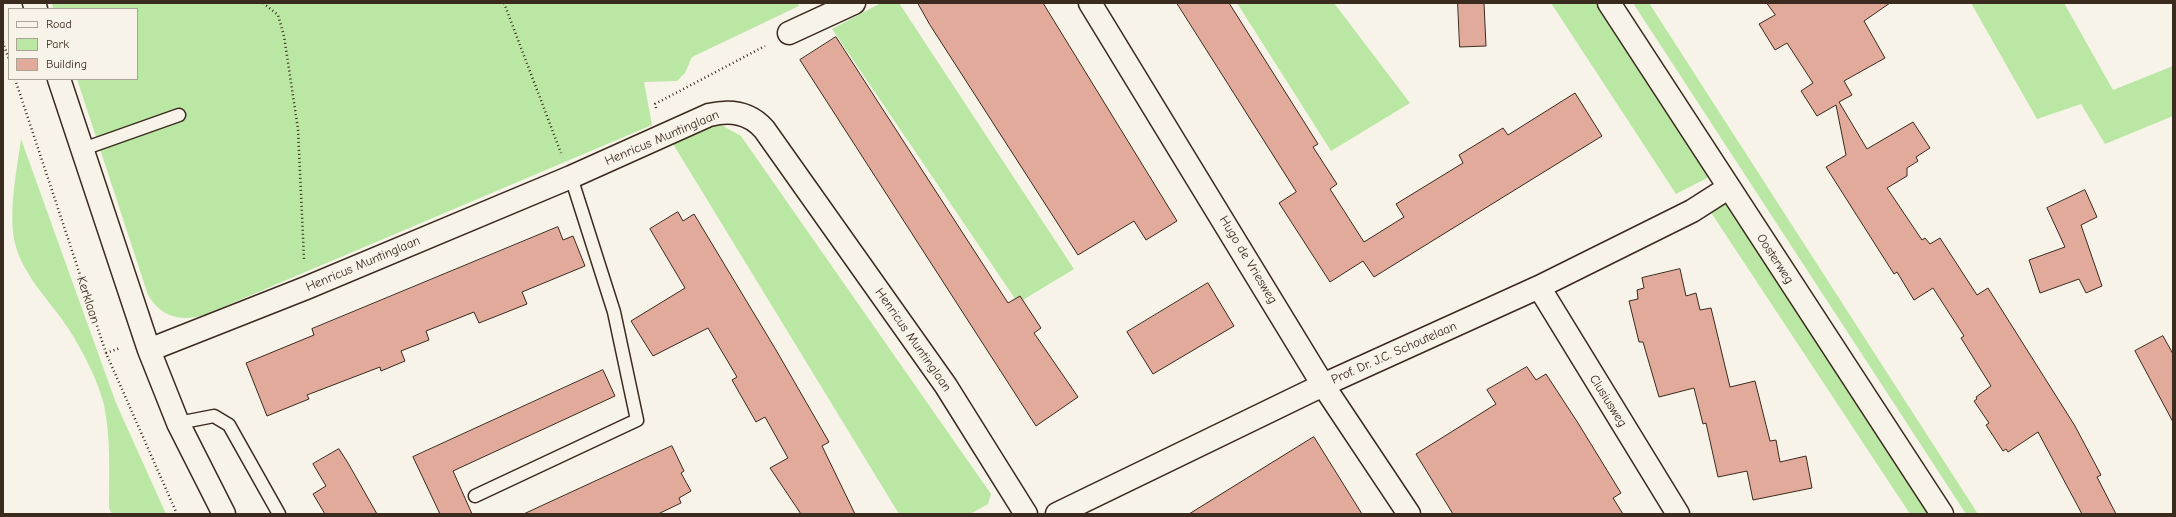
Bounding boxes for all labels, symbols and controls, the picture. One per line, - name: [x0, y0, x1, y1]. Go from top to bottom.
- legend: [8, 8, 138, 80]
- text: Road: [46, 17, 72, 31]
- text: Park: [46, 37, 69, 51]
- text: Building: [46, 57, 87, 71]
- street label: Henricus Muntinglaan: [602, 107, 722, 169]
- street label: Hugo de Vriesweg: [1216, 213, 1280, 307]
- street label: Oosterweg: [1753, 231, 1797, 287]
- street label: Henricus Muntinglaan: [303, 233, 423, 295]
- street label: Kerklaan: [73, 274, 103, 326]
- street label: Henricus Muntinglaan: [871, 285, 955, 395]
- street label: Prof. Dr. J.C. Schoutelaan: [1329, 318, 1459, 388]
- street label: Clusiusweg: [1586, 372, 1630, 430]

